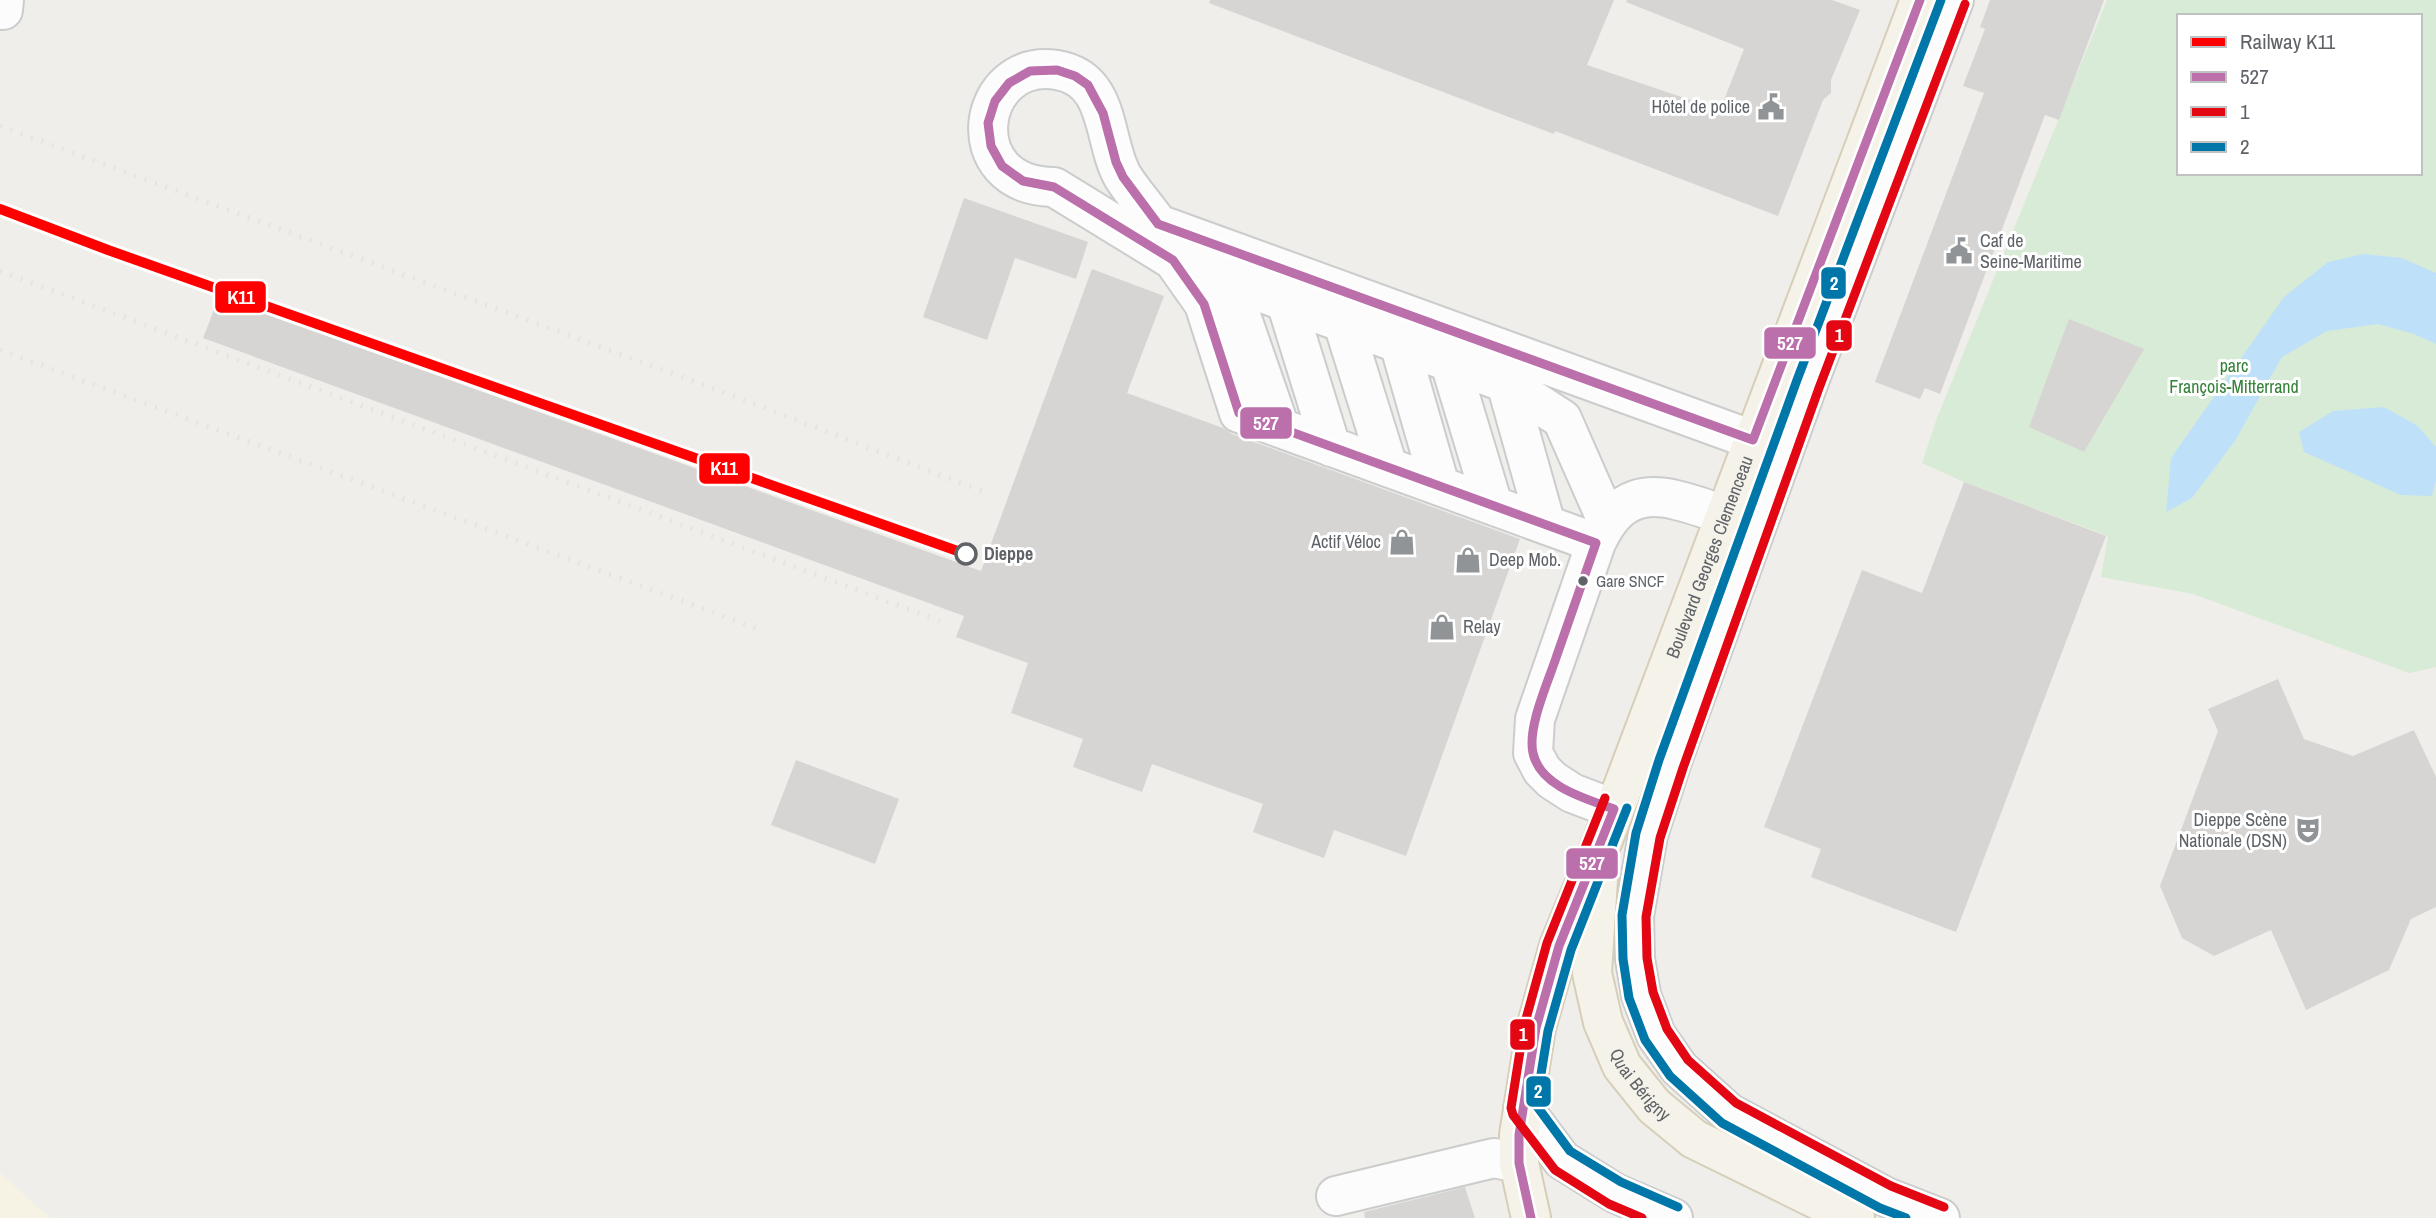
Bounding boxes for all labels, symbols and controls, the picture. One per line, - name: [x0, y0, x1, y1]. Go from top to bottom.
- legend: [2177, 14, 2422, 175]
- text: Railway K11: [2240, 27, 2336, 56]
- text: 527: [2240, 62, 2269, 91]
- public building icon: Hôtel de police: [1756, 92, 1786, 122]
- place label: Hôtel de police: [1652, 94, 1750, 119]
- text: 1: [2240, 97, 2250, 126]
- text: 2: [2240, 132, 2250, 161]
- place label: Caf de Seine-Maritime: [1980, 228, 2082, 274]
- public building icon: Caf de Seine-Maritime: [1944, 236, 1974, 266]
- line badge: 2: [1820, 266, 1847, 300]
- text: 2: [1830, 270, 1839, 296]
- line badge: K11: [214, 280, 267, 314]
- text: K11: [227, 284, 255, 310]
- line badge: 1: [1825, 319, 1853, 352]
- text: 1: [1835, 322, 1844, 348]
- line badge: 527: [1763, 326, 1817, 360]
- text: 527: [1777, 330, 1803, 356]
- park label: parc François-Mitterrand: [2169, 353, 2299, 399]
- line badge: 527: [1239, 406, 1293, 440]
- text: 527: [1253, 410, 1279, 436]
- line badge: K11: [698, 452, 751, 485]
- street label: Boulevard Georges Clemenceau: [1660, 452, 1759, 662]
- text: K11: [710, 455, 738, 481]
- shop icon: Actif Véloc: [1387, 527, 1417, 557]
- place label: Actif Véloc: [1310, 529, 1381, 554]
- place label: Dieppe: [984, 541, 1033, 566]
- marker: Dieppe: [955, 543, 977, 565]
- shop icon: Deep Mob.: [1453, 545, 1483, 575]
- place label: Deep Mob.: [1489, 547, 1561, 572]
- place label: Gare SNCF: [1596, 570, 1665, 592]
- marker: Gare SNCF: [1576, 574, 1590, 588]
- shop icon: Relay: [1427, 612, 1457, 642]
- place label: Relay: [1463, 614, 1501, 639]
- place label: Dieppe Scène Nationale (DSN): [2179, 807, 2287, 853]
- theatre icon: Dieppe Scène Nationale (DSN): [2293, 815, 2323, 845]
- line badge: 527: [1565, 847, 1619, 880]
- text: 527: [1579, 850, 1605, 876]
- line badge: 1: [1509, 1018, 1536, 1051]
- text: 1: [1519, 1021, 1528, 1047]
- street label: Quai Bérigny: [1604, 1044, 1677, 1127]
- line badge: 2: [1525, 1075, 1552, 1108]
- text: 2: [1534, 1078, 1543, 1104]

